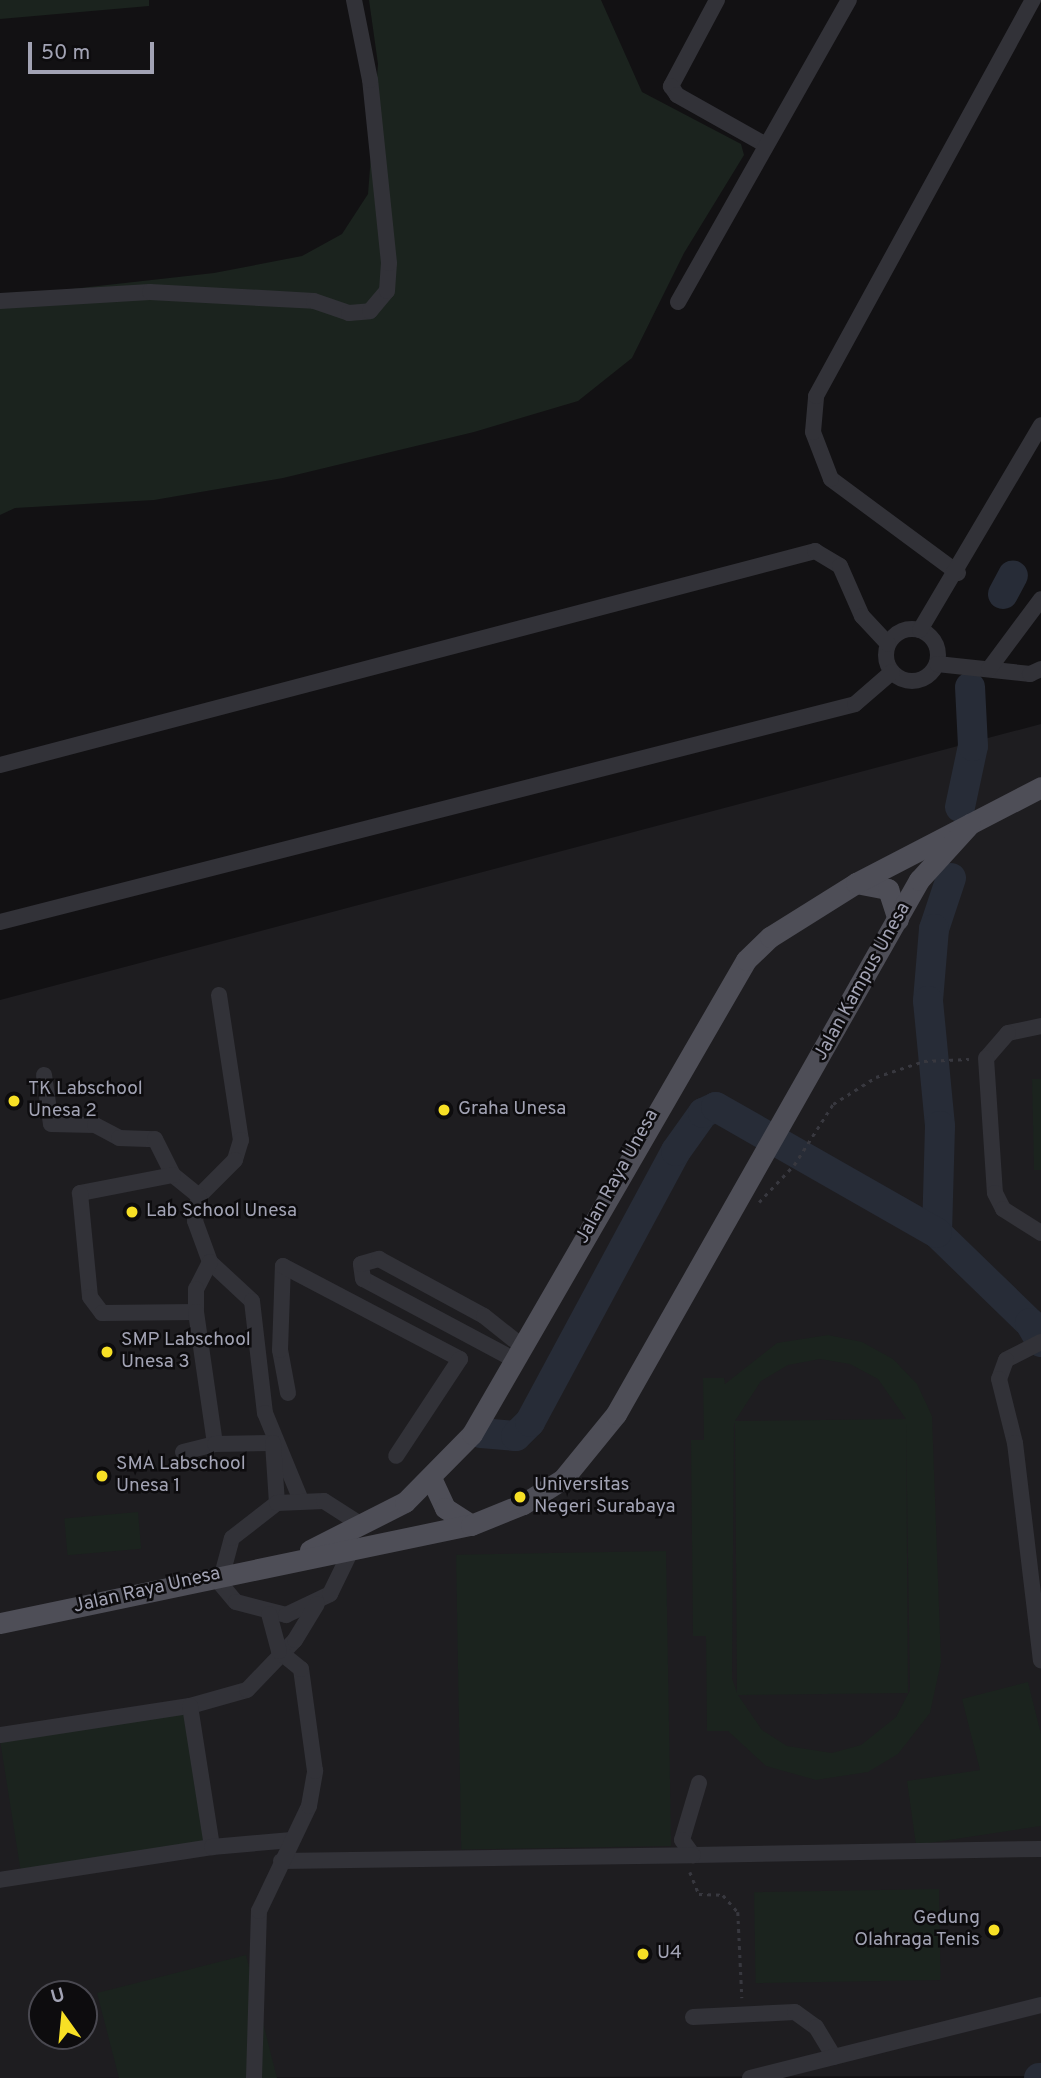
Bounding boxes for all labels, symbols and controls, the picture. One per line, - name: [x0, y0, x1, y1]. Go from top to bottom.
- scale bar: [32, 28, 158, 72]
- text: 50 m: [41, 40, 90, 67]
- street label: Jalan Kampus Unesa: [810, 899, 916, 1065]
- place label: TK Labschool Unesa 2: [28, 1079, 143, 1123]
- marker: TK Labschool Unesa 2: [6, 1093, 22, 1109]
- place label: Graha Unesa: [458, 1099, 566, 1121]
- marker: Graha Unesa: [436, 1102, 452, 1118]
- street label: Jalan Raya Unesa: [572, 1106, 664, 1248]
- place label: Lab School Unesa: [146, 1201, 297, 1223]
- marker: Lab School Unesa: [124, 1204, 140, 1220]
- place label: SMP Labschool Unesa 3: [121, 1330, 251, 1374]
- marker: SMP Labschool Unesa 3: [99, 1344, 115, 1360]
- place label: SMA Labschool Unesa 1: [116, 1454, 246, 1498]
- marker: SMA Labschool Unesa 1: [94, 1468, 110, 1484]
- place label: Universitas Negeri Surabaya: [534, 1475, 675, 1519]
- marker: Universitas Negeri Surabaya: [512, 1489, 528, 1505]
- street label: Jalan Raya Unesa: [71, 1563, 223, 1619]
- place label: Gedung Olahraga Tenis: [853, 1908, 980, 1952]
- marker: Gedung Olahraga Tenis: [986, 1922, 1002, 1938]
- place label: U4: [657, 1943, 682, 1965]
- marker: U4: [635, 1946, 651, 1962]
- north arrow: [28, 1980, 98, 2050]
- text: U: [48, 1983, 68, 2010]

